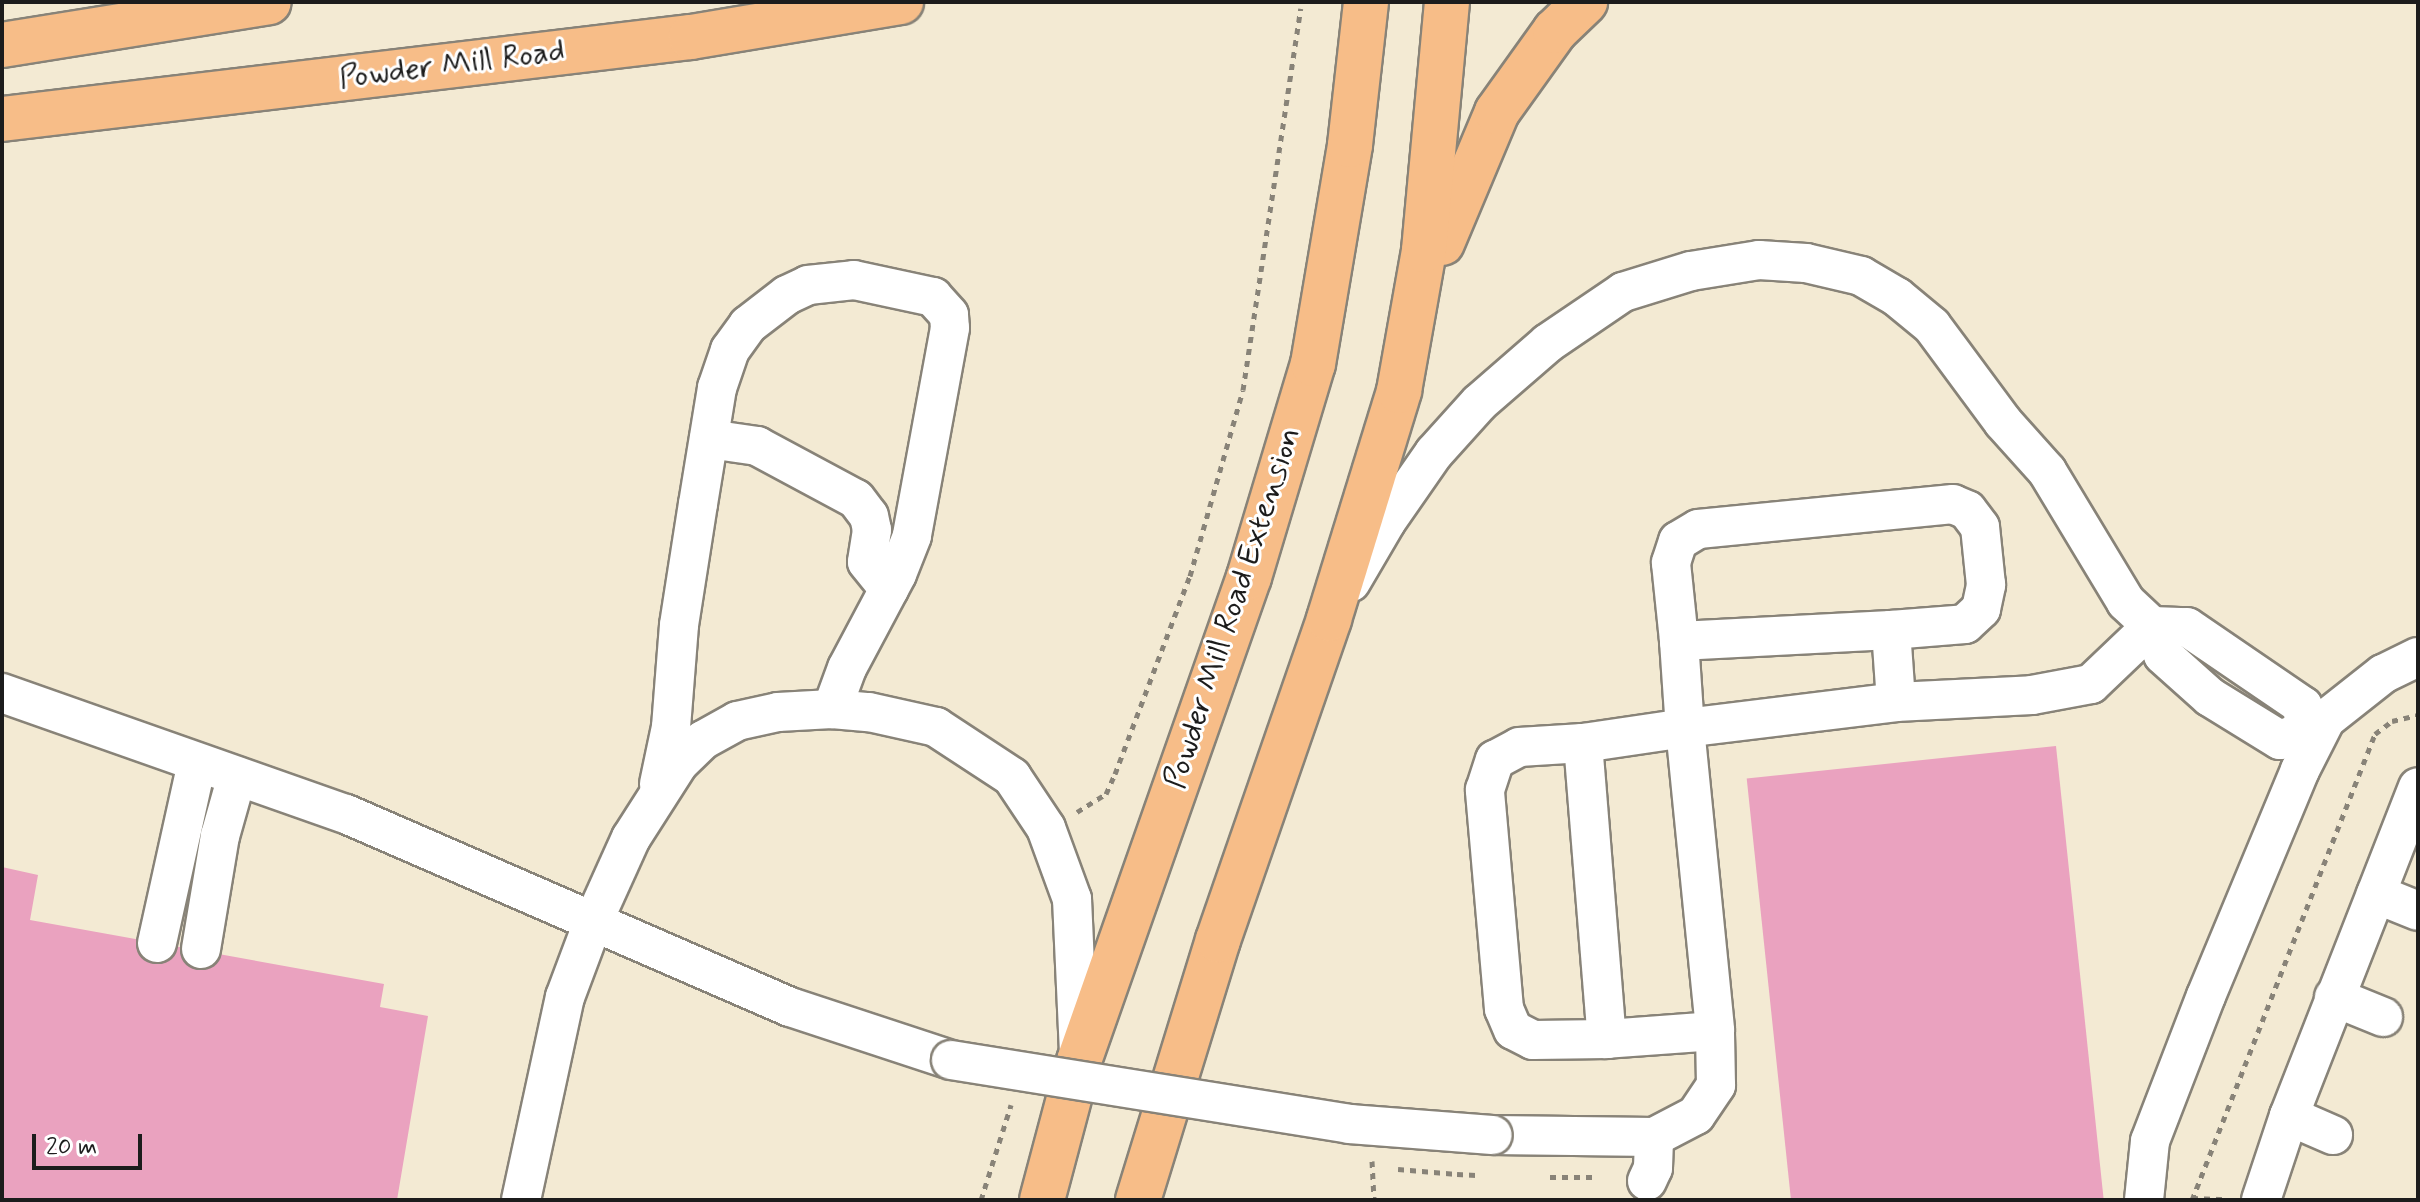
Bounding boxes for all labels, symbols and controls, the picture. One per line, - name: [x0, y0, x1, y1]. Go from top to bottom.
- street label: Powder Mill Road: [338, 32, 566, 98]
- street label: Powder Mill Road Extension: [1157, 423, 1309, 793]
- scale bar: [36, 1118, 146, 1168]
- text: 20 m: [46, 1132, 97, 1163]

